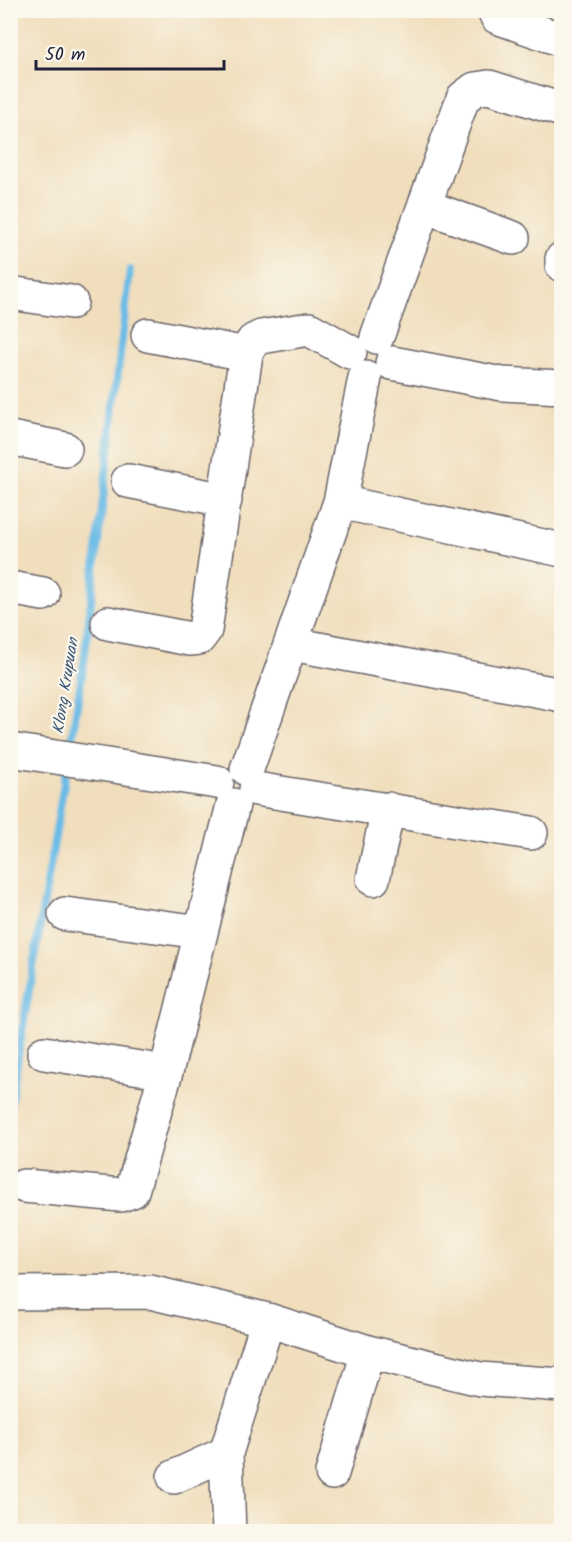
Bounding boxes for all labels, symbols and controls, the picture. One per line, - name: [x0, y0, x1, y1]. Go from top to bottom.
- scale bar: [36, 33, 224, 71]
- text: 50 m: [45, 41, 85, 70]
- water label: Klong Krupuan: [46, 635, 86, 736]

